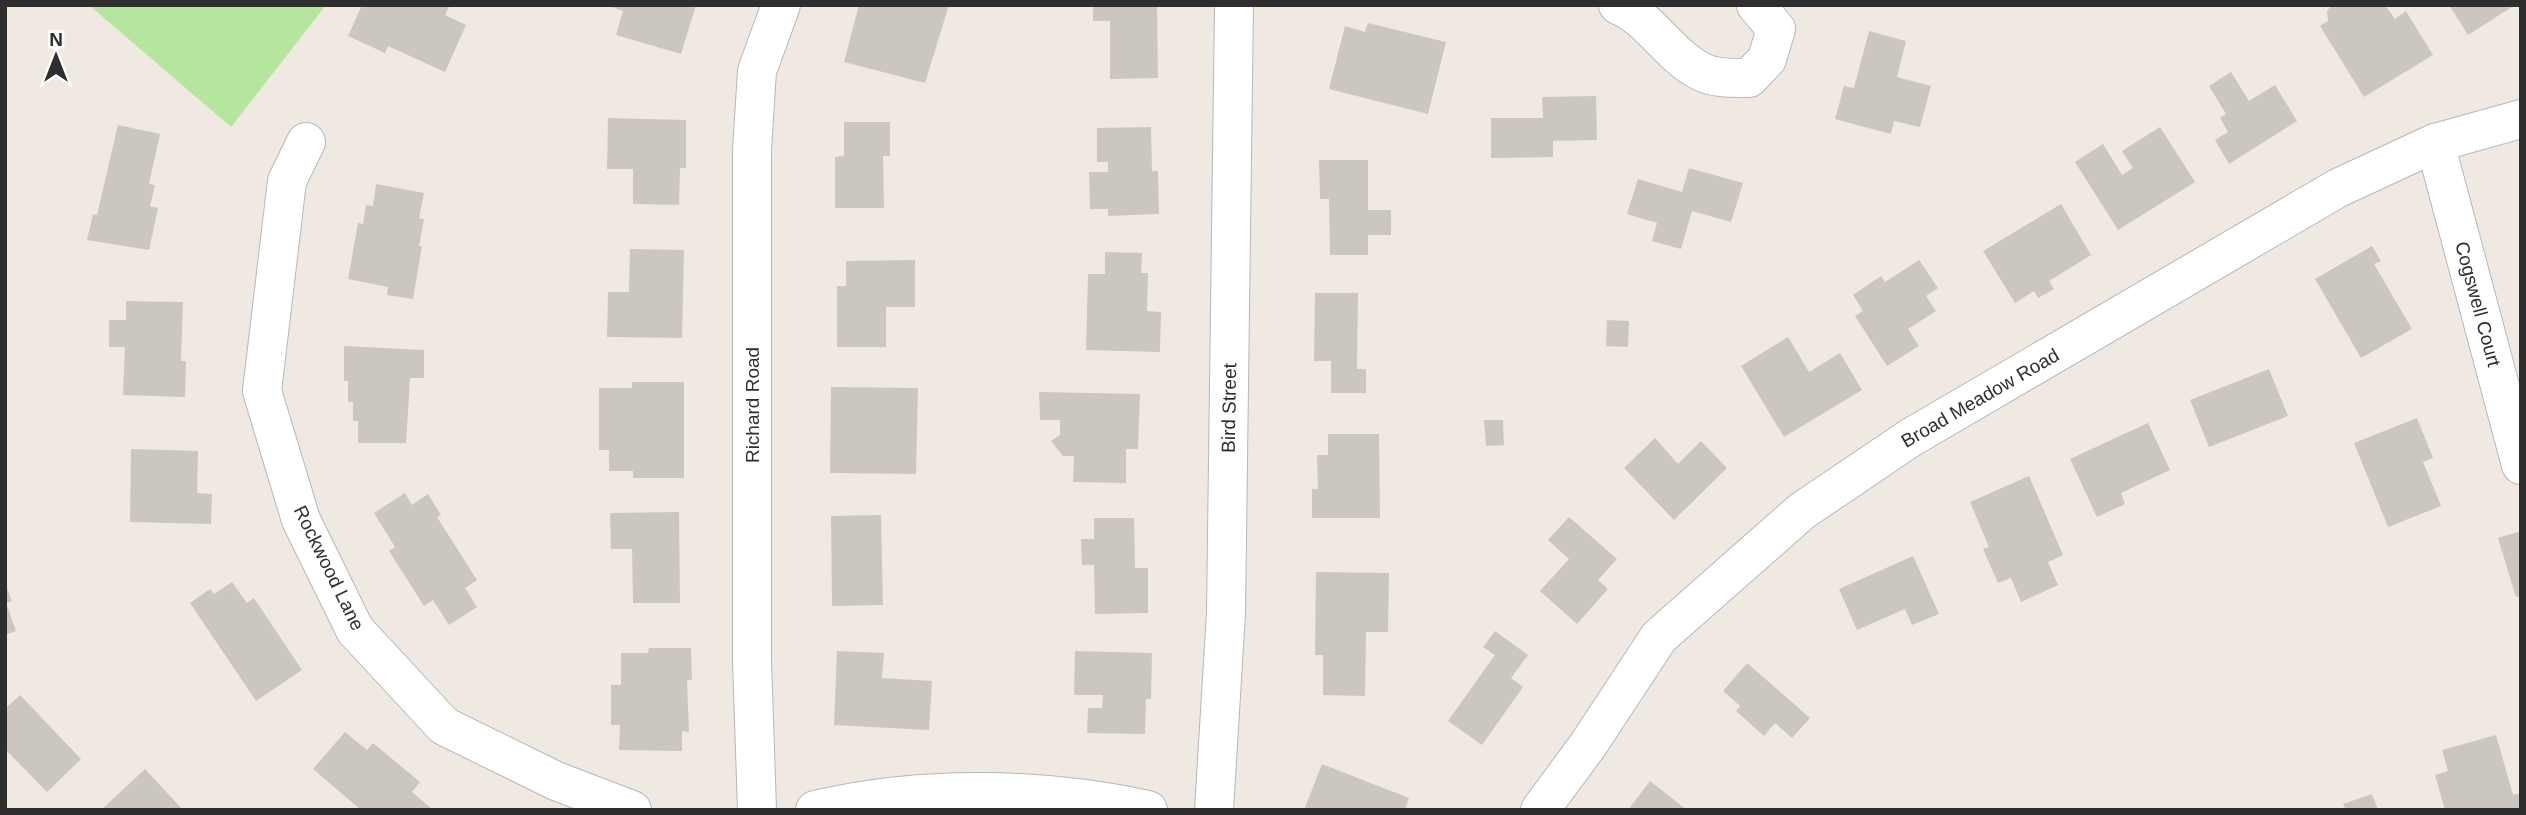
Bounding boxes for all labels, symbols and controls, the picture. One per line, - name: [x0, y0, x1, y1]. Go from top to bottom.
- north arrow: [21, 21, 91, 91]
- text: N: [49, 29, 63, 50]
- street label: Cogswell Court: [2451, 239, 2505, 370]
- street label: Broad Meadow Road: [1897, 344, 2063, 452]
- street label: Richard Road: [742, 347, 763, 463]
- street label: Bird Street: [1218, 362, 1240, 453]
- street label: Rockwood Lane: [290, 502, 368, 634]

